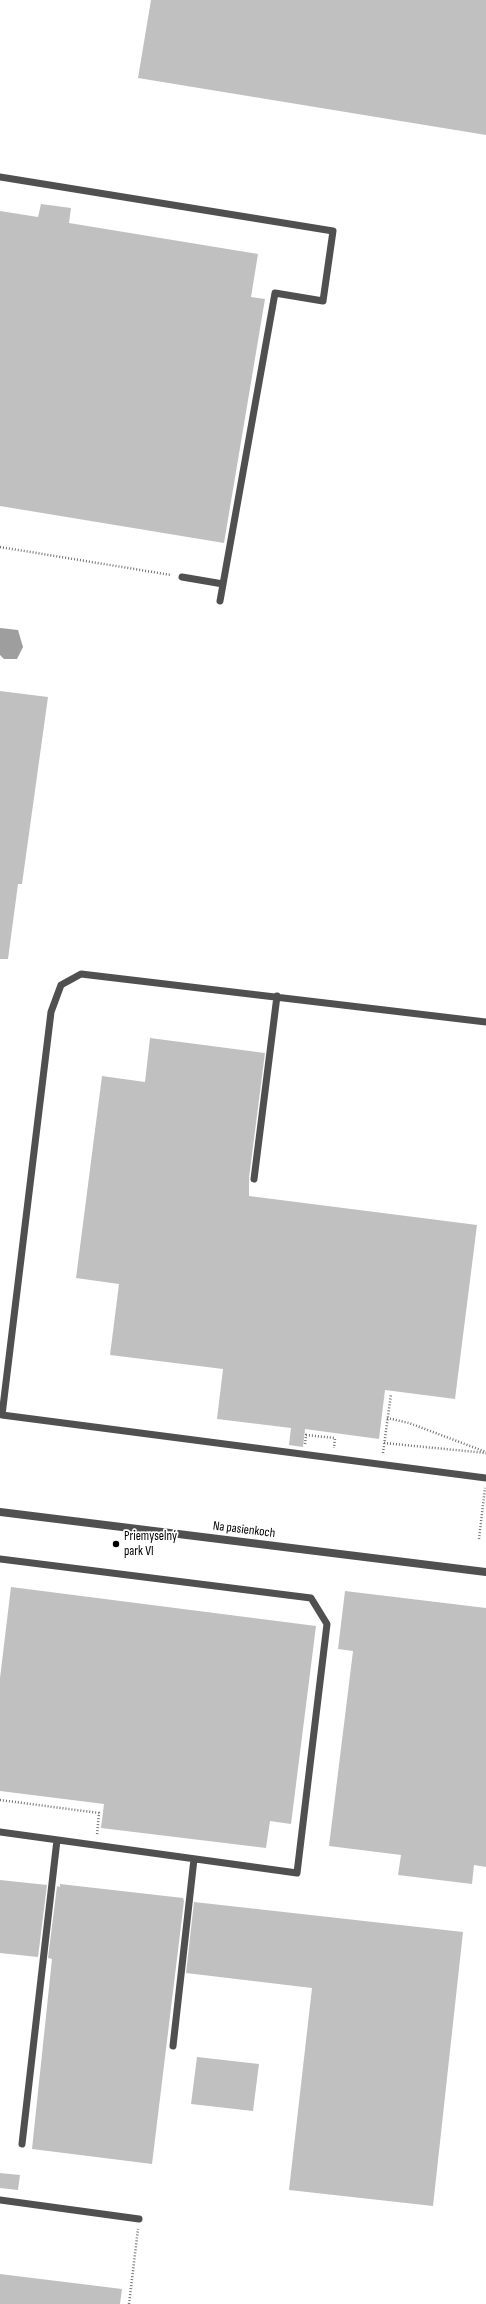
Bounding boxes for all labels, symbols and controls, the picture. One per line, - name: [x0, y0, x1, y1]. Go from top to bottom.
- street label: Na pasienkoch: [212, 1518, 276, 1542]
- place label: Priemyselný park VI: [124, 1529, 177, 1560]
- marker: Priemyselný park VI: [111, 1539, 121, 1549]

